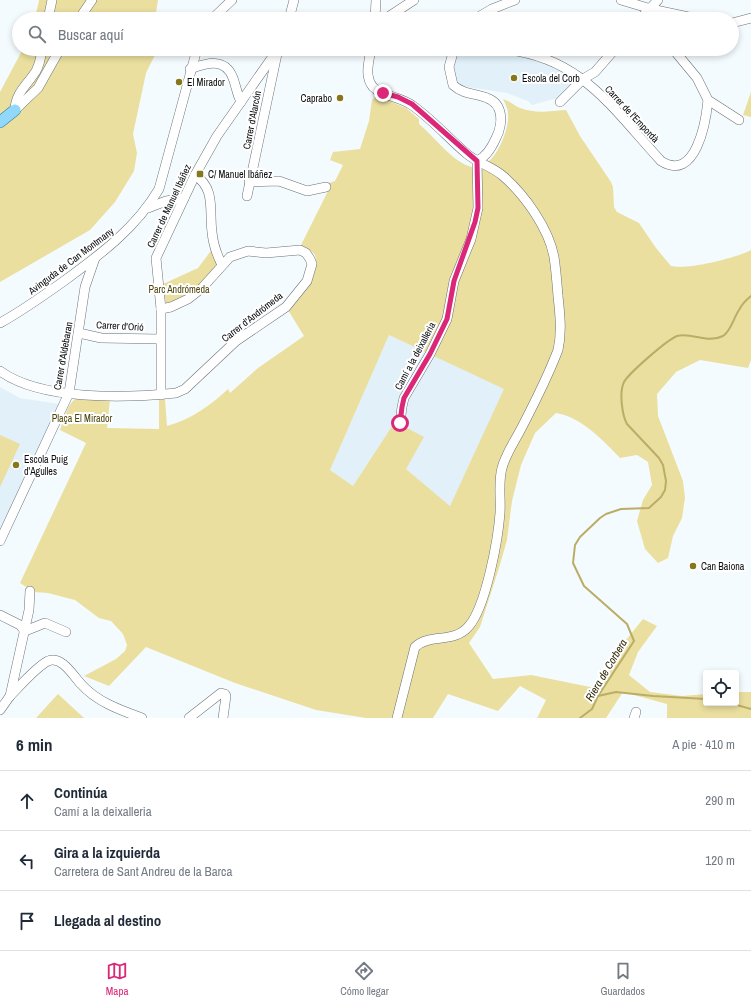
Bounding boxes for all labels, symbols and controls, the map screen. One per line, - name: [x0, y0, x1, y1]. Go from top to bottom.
- search box: [12, 12, 739, 56]
- icon: search: [26, 23, 48, 45]
- text: Buscar aquí: [58, 24, 124, 45]
- place label: Escola del Corb: [522, 72, 580, 85]
- marker: Escola del Corb: [509, 73, 519, 83]
- place label: El Mirador: [187, 76, 225, 89]
- marker: El Mirador: [174, 77, 184, 87]
- street label: Carrer de l'Empordà: [602, 83, 662, 146]
- route end: [374, 84, 392, 102]
- street label: Carrer d'Alarcón: [240, 90, 264, 150]
- place label: Caprabo: [301, 92, 332, 105]
- marker: Caprabo: [335, 93, 345, 103]
- street label: Carrer de Manuel Ibáñez: [144, 162, 194, 250]
- place label: C/ Manuel Ibáñez: [208, 168, 272, 181]
- marker: C/ Manuel Ibáñez: [195, 169, 205, 179]
- street label: Avinguda de Can Montmany: [25, 224, 117, 298]
- park label: Parc Andrómeda: [148, 283, 210, 296]
- street label: Carrer d'Andrómeda: [219, 289, 286, 345]
- street label: Carrer d'Orió: [96, 318, 145, 334]
- street label: Camí a la deixalleria: [392, 319, 439, 392]
- street label: Carrer d'Aldebaran: [51, 321, 75, 391]
- park label: Plaça El Mirador: [52, 412, 113, 425]
- route start: [391, 414, 409, 432]
- place label: Escola Puig d'Agulles: [24, 453, 68, 478]
- marker: Escola Puig d'Agulles: [11, 460, 21, 470]
- place label: Can Baiona: [701, 560, 745, 573]
- marker: Can Baiona: [688, 561, 698, 571]
- water label: Riera de Corbera: [582, 637, 630, 703]
- map controls: [703, 670, 739, 706]
- button: locate: [703, 670, 739, 706]
- text: 6 min: [16, 733, 52, 756]
- text: A pie · 410 m: [672, 736, 735, 753]
- text: Continúa: [54, 782, 107, 803]
- icon: ahead: [16, 790, 38, 812]
- text: 290 m: [705, 792, 735, 809]
- text: Camí a la deixalleria: [54, 803, 152, 820]
- text: Gira a la izquierda: [54, 842, 160, 863]
- icon: left: [16, 850, 38, 872]
- text: 120 m: [705, 852, 735, 869]
- text: Carretera de Sant Andreu de la Barca: [54, 863, 232, 880]
- icon: arrive: [16, 910, 38, 932]
- text: Llegada al destino: [54, 910, 161, 931]
- tab: Mapa: [106, 960, 128, 998]
- tab: Cómo llegar: [340, 960, 389, 998]
- tab: Guardados: [600, 960, 645, 998]

